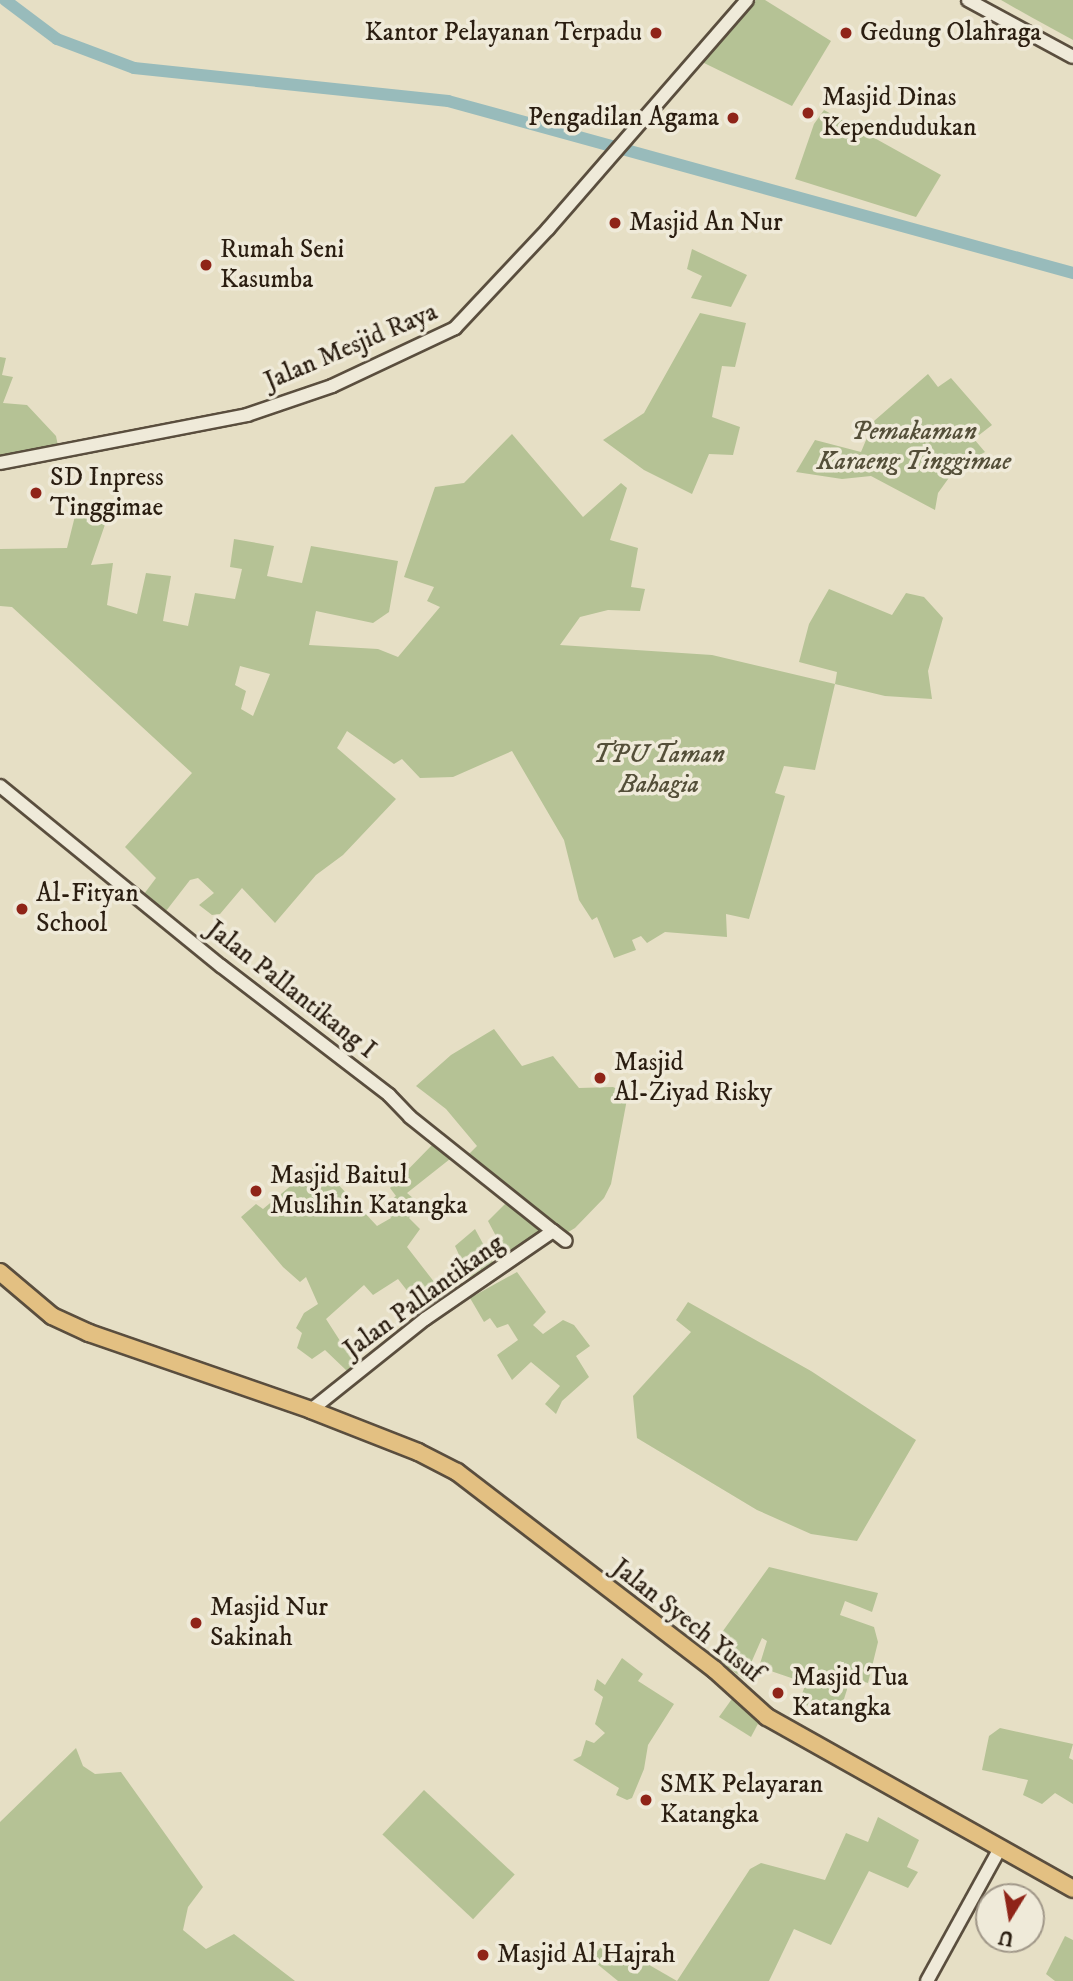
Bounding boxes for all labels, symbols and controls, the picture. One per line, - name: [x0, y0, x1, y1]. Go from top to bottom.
- place label: Kantor Pelayanan Terpadu: [365, 17, 642, 49]
- place label: Gedung Olahraga: [860, 17, 1041, 49]
- marker: Kantor Pelayanan Terpadu: [648, 25, 664, 41]
- marker: Gedung Olahraga: [838, 25, 854, 41]
- place label: Masjid Dinas Kependudukan: [822, 82, 977, 144]
- place label: Pengadilan Agama: [528, 102, 719, 134]
- marker: Masjid Dinas Kependudukan: [800, 105, 816, 121]
- marker: Pengadilan Agama: [725, 110, 741, 126]
- place label: Masjid An Nur: [629, 207, 783, 239]
- marker: Masjid An Nur: [607, 215, 623, 231]
- place label: Rumah Seni Kasumba: [220, 234, 344, 296]
- marker: Rumah Seni Kasumba: [198, 257, 214, 273]
- street label: Jalan Mesjid Raya: [260, 297, 442, 397]
- park label: Pemakaman Karaeng Tinggimae: [817, 416, 1011, 478]
- place label: SD Inpress Tinggimae: [50, 462, 164, 524]
- marker: SD Inpress Tinggimae: [28, 485, 44, 501]
- park label: TPU Taman Bahagia: [593, 739, 725, 800]
- place label: Al-Fityan School: [36, 878, 139, 940]
- marker: Al-Fityan School: [14, 901, 30, 917]
- street label: Jalan Pallantikang I: [200, 914, 382, 1066]
- place label: Masjid Al-Ziyad Risky: [614, 1047, 772, 1108]
- marker: Masjid Al-Ziyad Risky: [592, 1070, 608, 1086]
- place label: Masjid Baitul Muslihin Katangka: [270, 1160, 467, 1222]
- marker: Masjid Baitul Muslihin Katangka: [248, 1183, 264, 1199]
- street label: Jalan Pallantikang: [338, 1228, 510, 1366]
- street label: Jalan Syech Yusuf: [605, 1552, 769, 1690]
- place label: Masjid Nur Sakinah: [210, 1592, 328, 1654]
- marker: Masjid Nur Sakinah: [188, 1615, 204, 1631]
- place label: Masjid Tua Katangka: [792, 1662, 908, 1724]
- marker: Masjid Tua Katangka: [770, 1685, 786, 1701]
- place label: SMK Pelayaran Katangka: [660, 1769, 823, 1830]
- marker: SMK Pelayaran Katangka: [638, 1792, 654, 1808]
- north arrow: [975, 1883, 1045, 1953]
- text: U: [997, 1924, 1016, 1950]
- place label: Masjid Al Hajrah: [497, 1939, 675, 1971]
- marker: Masjid Al Hajrah: [475, 1947, 491, 1963]

